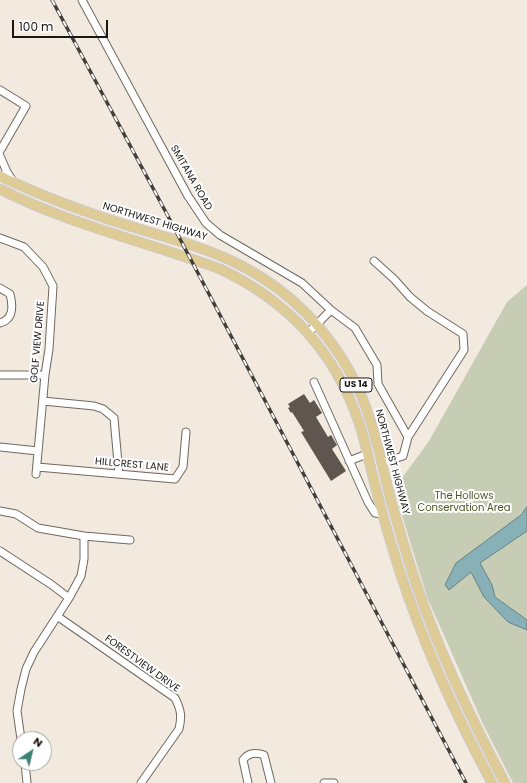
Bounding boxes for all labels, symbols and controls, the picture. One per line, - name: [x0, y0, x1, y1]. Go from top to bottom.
- scale bar: [14, 12, 110, 38]
- text: 100 m: [19, 18, 53, 35]
- street label: SMITANA ROAD: [167, 143, 215, 213]
- street label: NORTHWEST HIGHWAY: [101, 200, 209, 244]
- street label: GOLF VIEW DRIVE: [28, 301, 48, 383]
- road number: US 14: [340, 378, 372, 392]
- street label: NORTHWEST HIGHWAY: [372, 408, 412, 516]
- street label: HILLCREST LANE: [95, 456, 169, 474]
- park label: The Hollows Conservation Area: [417, 490, 511, 514]
- street label: FORESTVIEW DRIVE: [102, 633, 182, 695]
- north arrow: [12, 731, 52, 771]
- text: N: [30, 733, 46, 751]

